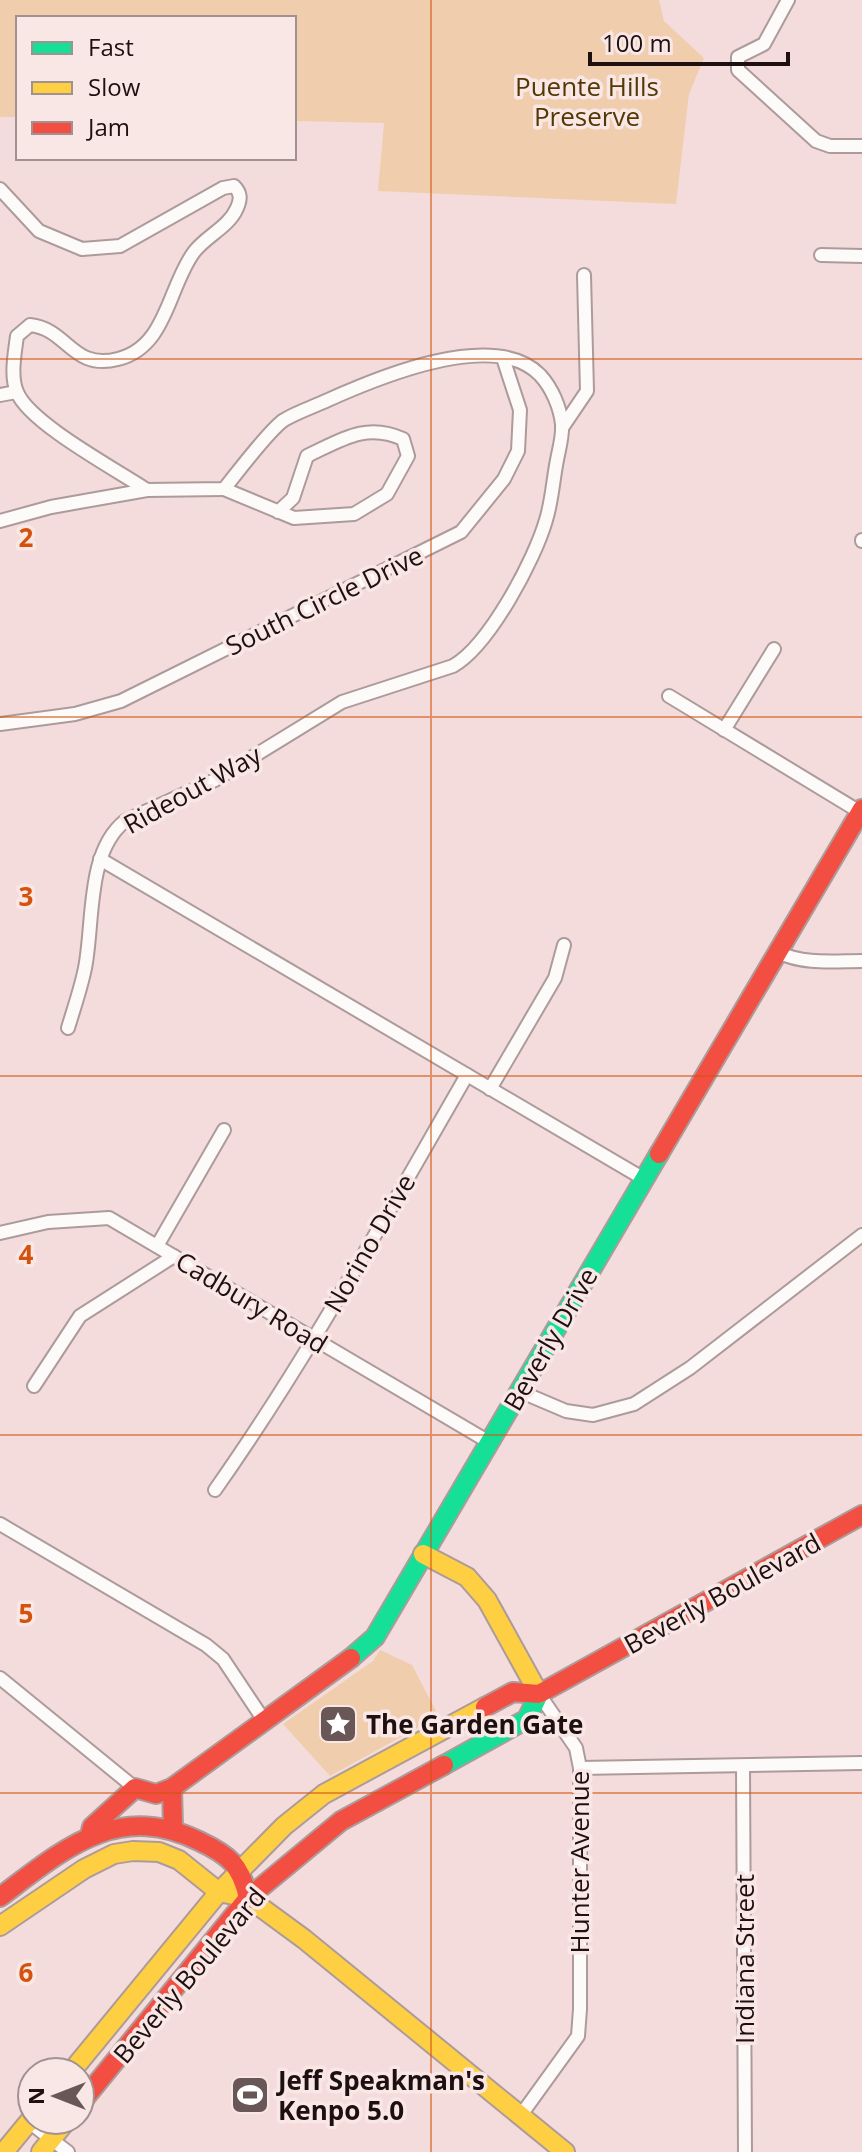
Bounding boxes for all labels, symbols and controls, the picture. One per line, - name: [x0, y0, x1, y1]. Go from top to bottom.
- legend: [16, 16, 296, 160]
- scale bar: [590, 16, 788, 66]
- text: 100 m: [602, 26, 672, 59]
- text: Fast: [88, 30, 134, 63]
- park label: Puente Hills Preserve: [515, 68, 659, 134]
- text: Slow: [88, 70, 141, 103]
- text: Jam: [86, 110, 130, 143]
- text: 2: [19, 519, 34, 555]
- street label: South Circle Drive: [219, 537, 429, 663]
- street label: Rideout Way: [117, 736, 268, 842]
- text: 3: [19, 878, 33, 914]
- street label: Norino Drive: [315, 1167, 423, 1319]
- text: 4: [19, 1236, 34, 1272]
- street label: Cadbury Road: [169, 1243, 335, 1361]
- street label: Beverly Drive: [495, 1261, 605, 1417]
- street label: Beverly Boulevard: [617, 1524, 827, 1662]
- text: 5: [19, 1595, 33, 1631]
- place icon: The Garden Gate: [317, 1703, 359, 1745]
- place label: The Garden Gate: [366, 1706, 583, 1742]
- street label: Hunter Avenue: [561, 1771, 597, 1953]
- street label: Indiana Street: [726, 1874, 762, 2044]
- street label: Beverly Boulevard: [105, 1879, 273, 2071]
- text: 6: [19, 1954, 34, 1990]
- north arrow: [16, 2056, 96, 2136]
- place label: Jeff Speakman's Kenpo 5.0: [276, 2062, 485, 2128]
- sports icon: Jeff Speakman's Kenpo 5.0: [229, 2074, 271, 2116]
- text: N: [20, 2087, 50, 2105]

